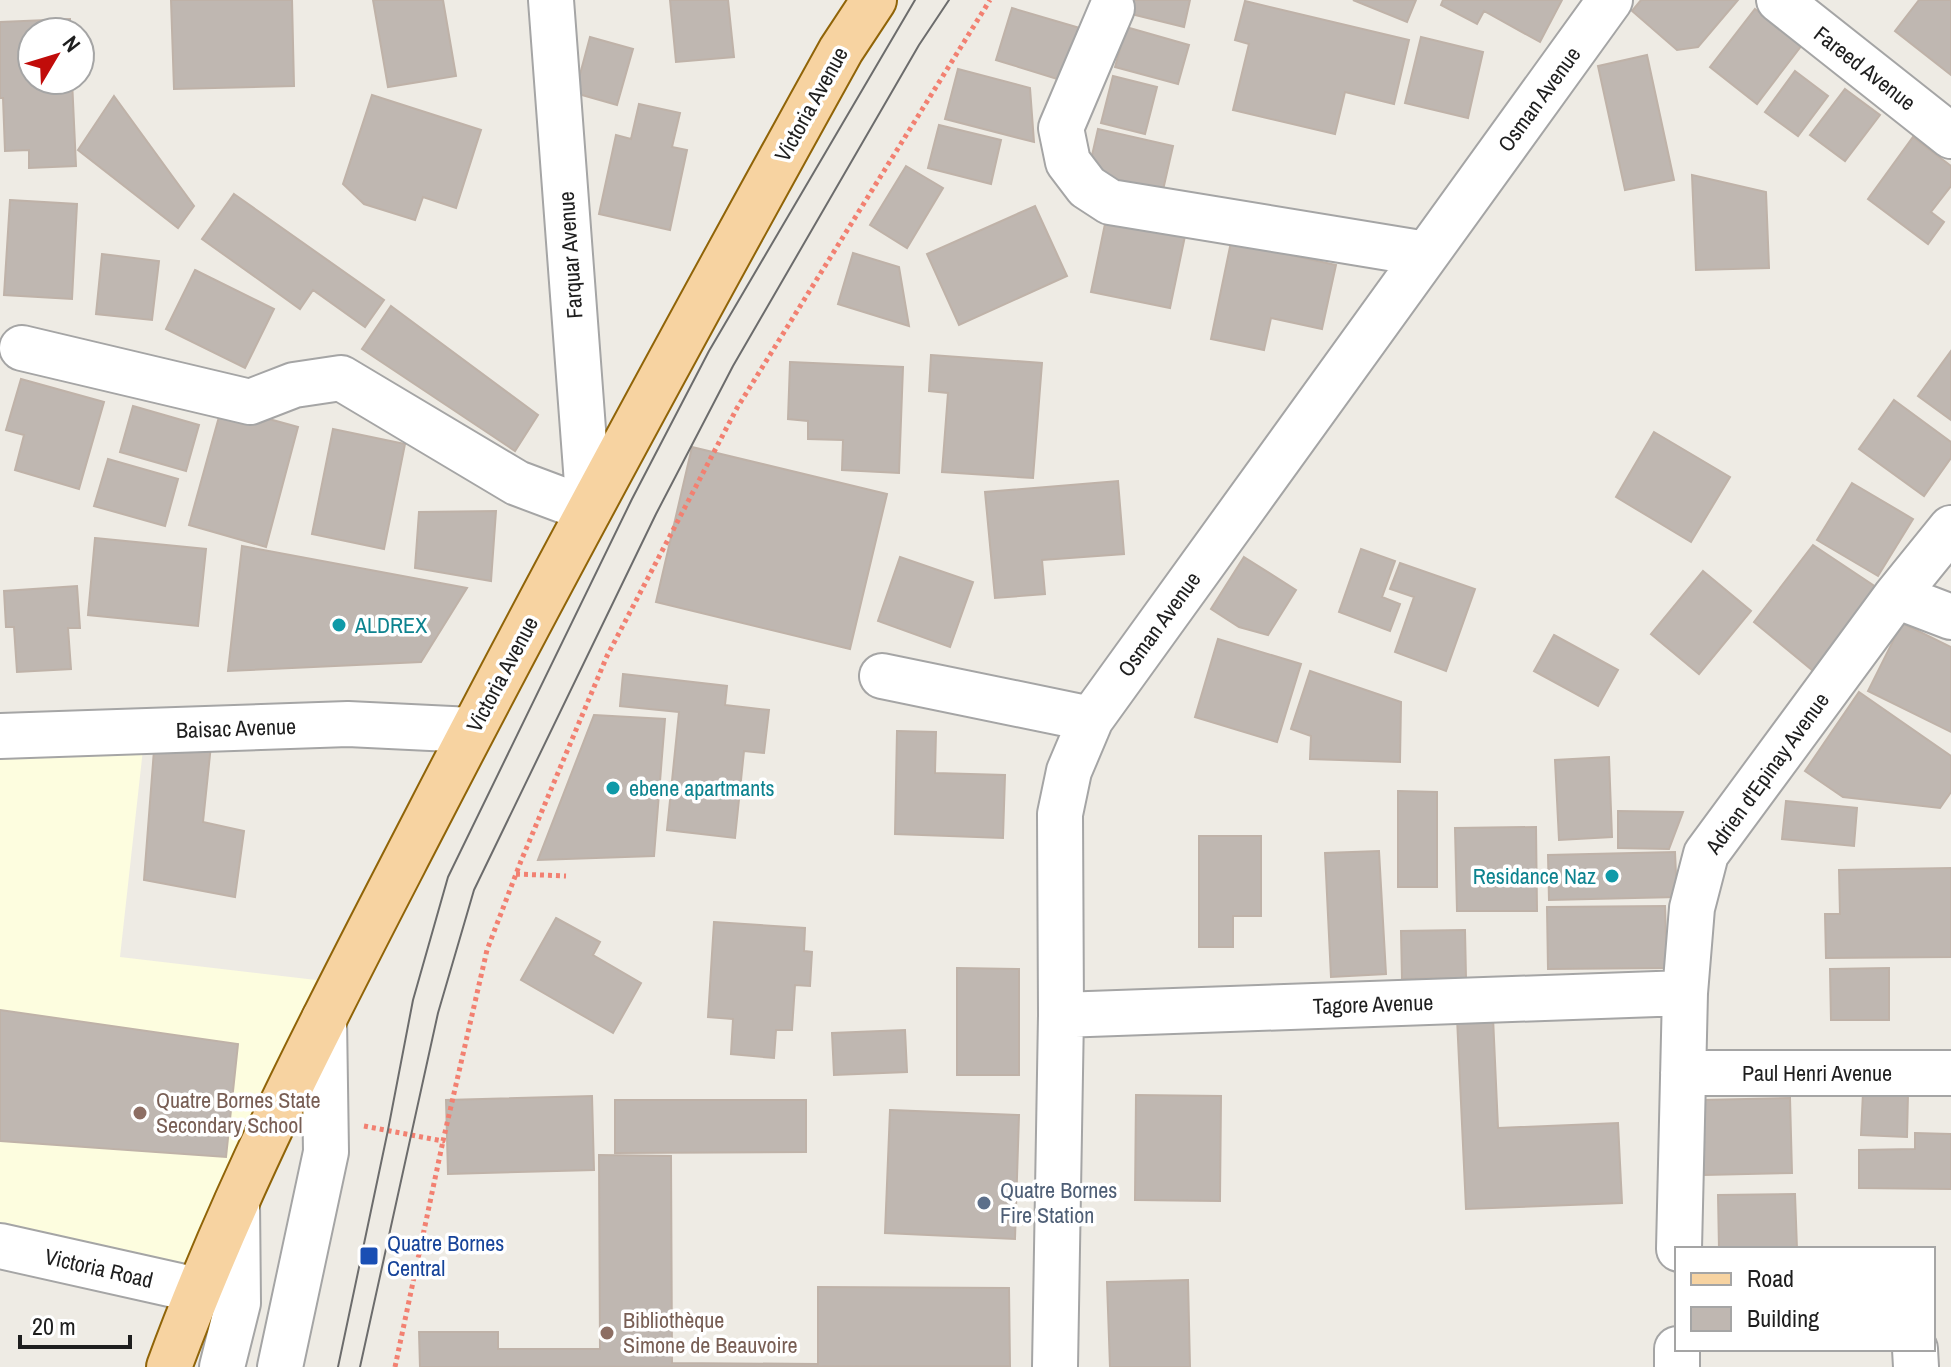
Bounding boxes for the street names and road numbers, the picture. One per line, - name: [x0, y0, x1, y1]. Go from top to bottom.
- street label: Fareed Avenue: [1808, 19, 1922, 117]
- street label: Osman Avenue: [1491, 40, 1587, 158]
- street label: Victoria Avenue: [767, 41, 855, 167]
- street label: Farquar Avenue: [551, 191, 589, 319]
- street label: Osman Avenue: [1111, 565, 1207, 683]
- street label: Victoria Avenue: [459, 611, 545, 737]
- street label: Adrien d'Epinay Avenue: [1698, 686, 1836, 861]
- street label: Baisac Avenue: [175, 711, 297, 745]
- street label: Tagore Avenue: [1312, 987, 1434, 1021]
- street label: Paul Henri Avenue: [1742, 1058, 1892, 1088]
- street label: Victoria Road: [42, 1241, 156, 1295]

